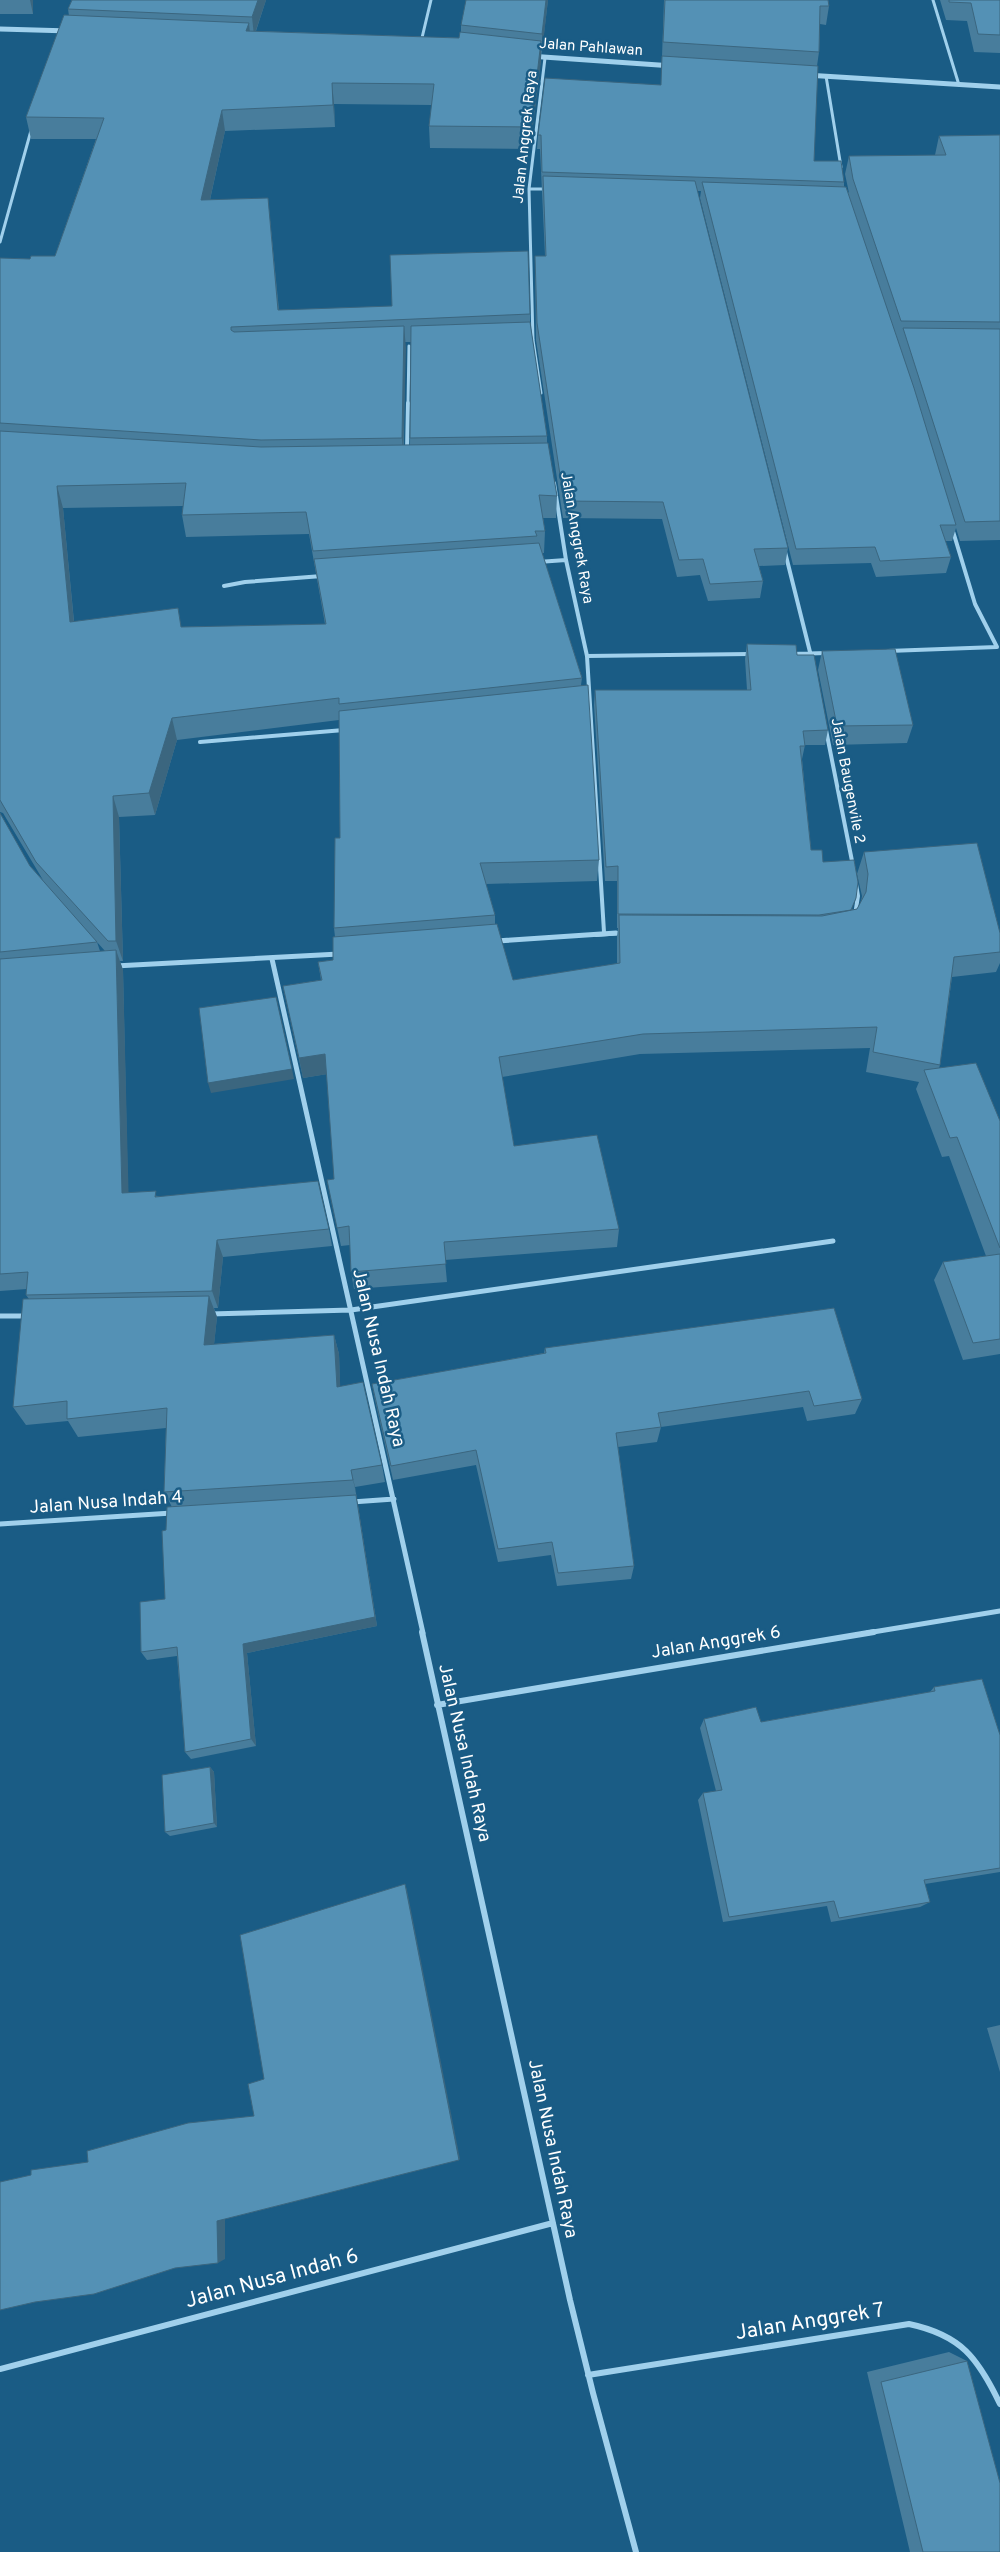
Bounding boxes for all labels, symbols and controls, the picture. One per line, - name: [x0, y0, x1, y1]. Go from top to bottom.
- street label: Jalan Pahlawan: [538, 35, 644, 61]
- street label: Jalan Anggrek Raya: [510, 70, 542, 204]
- street label: Jalan Anggrek Raya: [555, 471, 597, 605]
- street label: Jalan Baugenvile 2: [826, 717, 868, 845]
- street label: Jalan Nusa Indah Raya: [346, 1267, 410, 1449]
- street label: Jalan Nusa Indah 4: [29, 1486, 183, 1520]
- street label: Jalan Anggrek 6: [649, 1621, 783, 1665]
- street label: Jalan Nusa Indah Raya: [432, 1662, 496, 1844]
- street label: Jalan Nusa Indah Raya: [522, 2057, 582, 2241]
- street label: Jalan Nusa Indah 6: [182, 2243, 362, 2315]
- street label: Jalan Anggrek 7: [734, 2297, 886, 2347]

